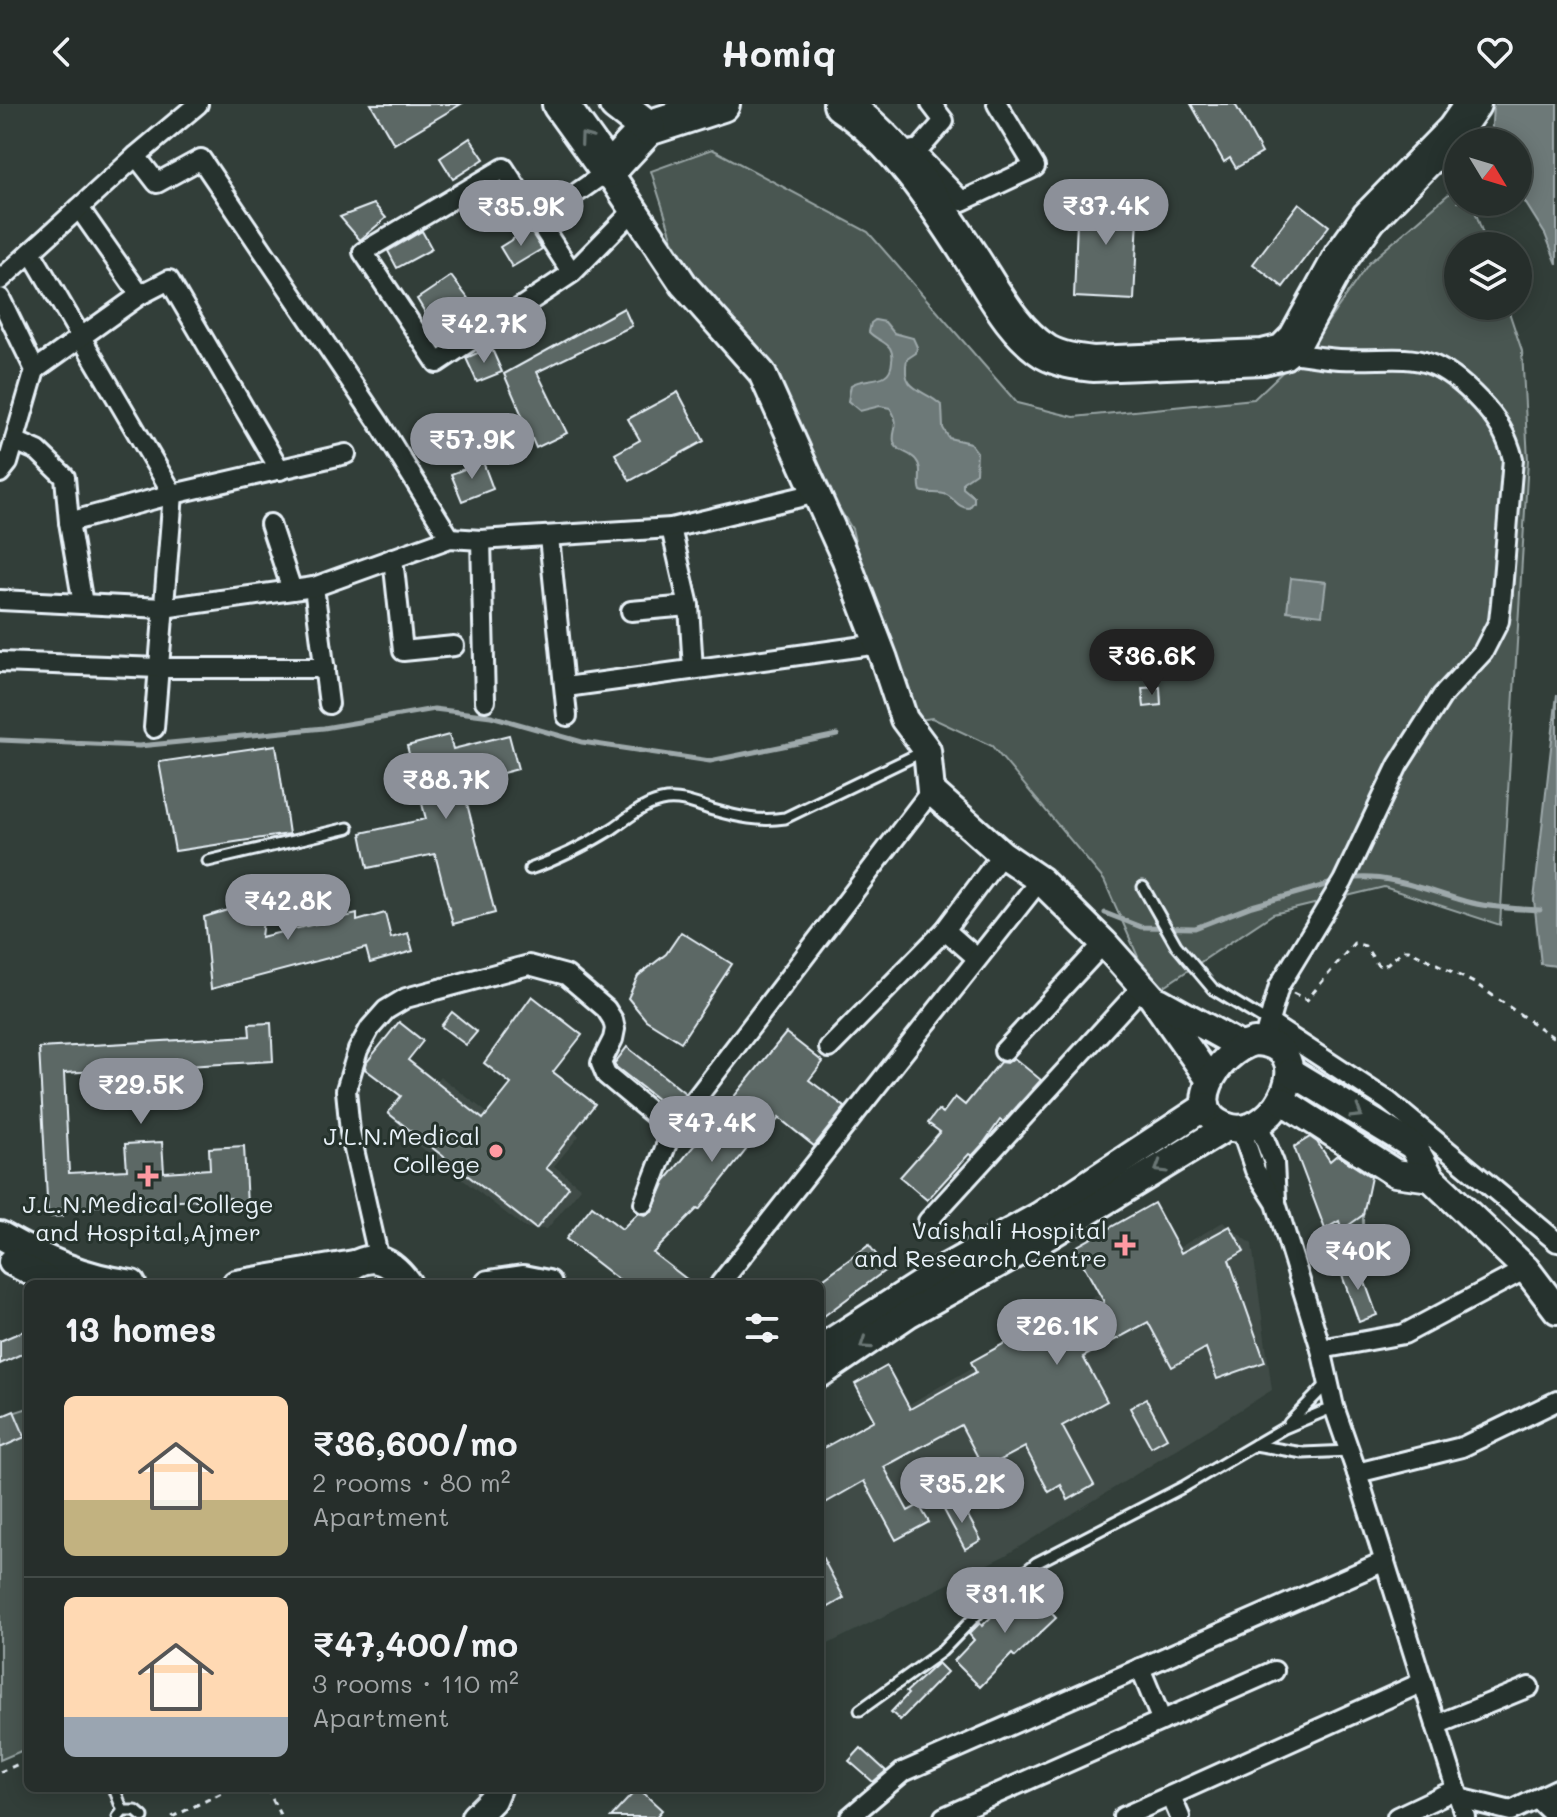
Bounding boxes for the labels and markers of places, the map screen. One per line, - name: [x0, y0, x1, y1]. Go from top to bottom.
- pin: ₹37.4K: [1041, 179, 1171, 247]
- pin: ₹35.9K: [456, 180, 586, 248]
- pin: ₹42.7K: [419, 297, 549, 365]
- pin: ₹57.9K: [407, 413, 537, 481]
- pin: ₹36.6K: [1087, 629, 1217, 697]
- pin: ₹88.7K: [381, 753, 511, 821]
- pin: ₹42.8K: [223, 874, 353, 942]
- pin: ₹29.5K: [76, 1058, 206, 1126]
- pin: ₹47.4K: [647, 1096, 777, 1164]
- place label: J.L.N.Medical College: [324, 1120, 480, 1179]
- marker: J.L.N.Medical College: [487, 1142, 505, 1160]
- marker: J.L.N.Medical College and Hospital,Ajmer: [137, 1165, 159, 1187]
- place label: J.L.N.Medical College and Hospital,Ajmer: [22, 1188, 274, 1247]
- place label: Vaishali Hospital and Research Centre: [854, 1214, 1107, 1273]
- pin: ₹40K: [1311, 1224, 1405, 1292]
- marker: Vaishali Hospital and Research Centre: [1114, 1234, 1136, 1256]
- pin: ₹26.1K: [992, 1299, 1122, 1367]
- pin: ₹35.2K: [897, 1457, 1027, 1525]
- pin: ₹31.1K: [940, 1567, 1070, 1635]

